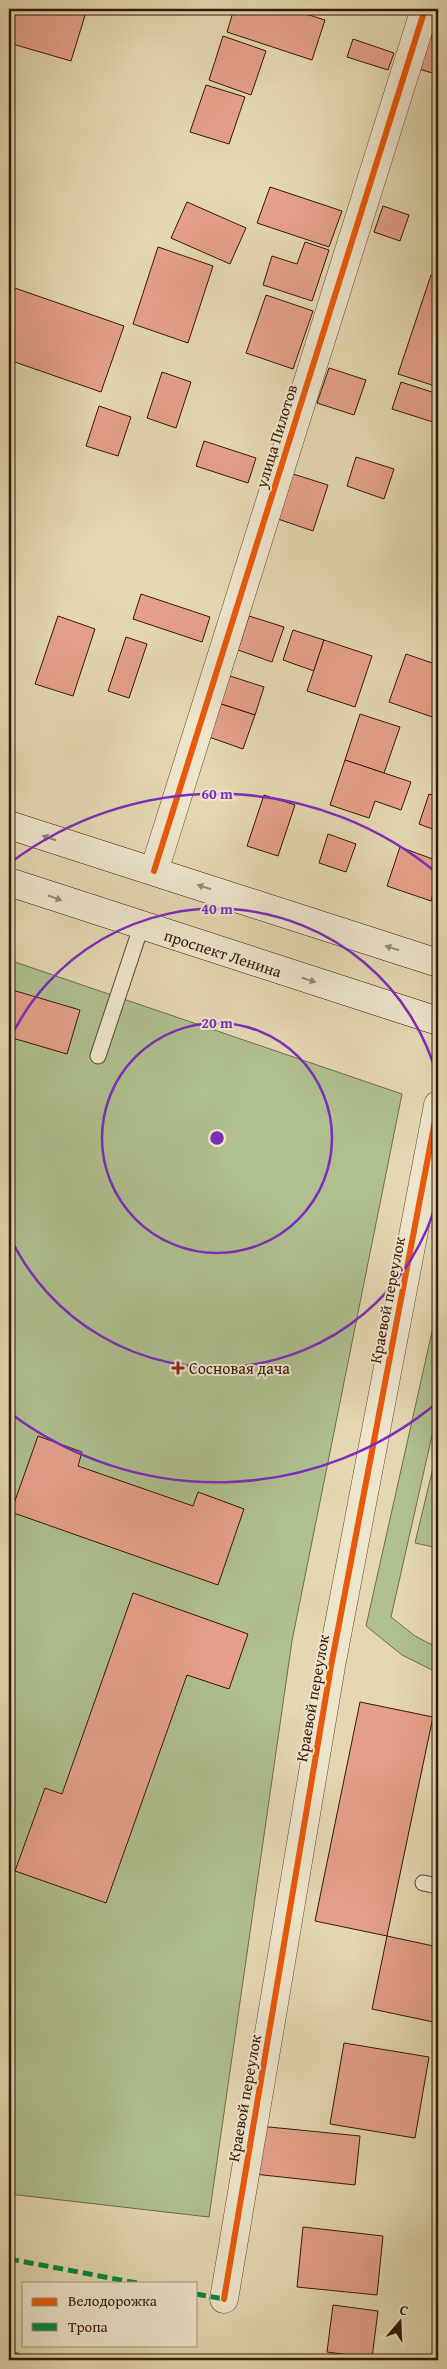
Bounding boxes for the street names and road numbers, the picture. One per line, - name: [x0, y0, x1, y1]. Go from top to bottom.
- street label: улица Пилотов: [249, 381, 303, 492]
- street label: проспект Ленина: [161, 923, 285, 983]
- street label: Краевой переулок: [363, 1234, 411, 1365]
- street label: Краевой переулок: [289, 1632, 335, 1763]
- street label: Краевой переулок: [221, 2032, 267, 2163]

